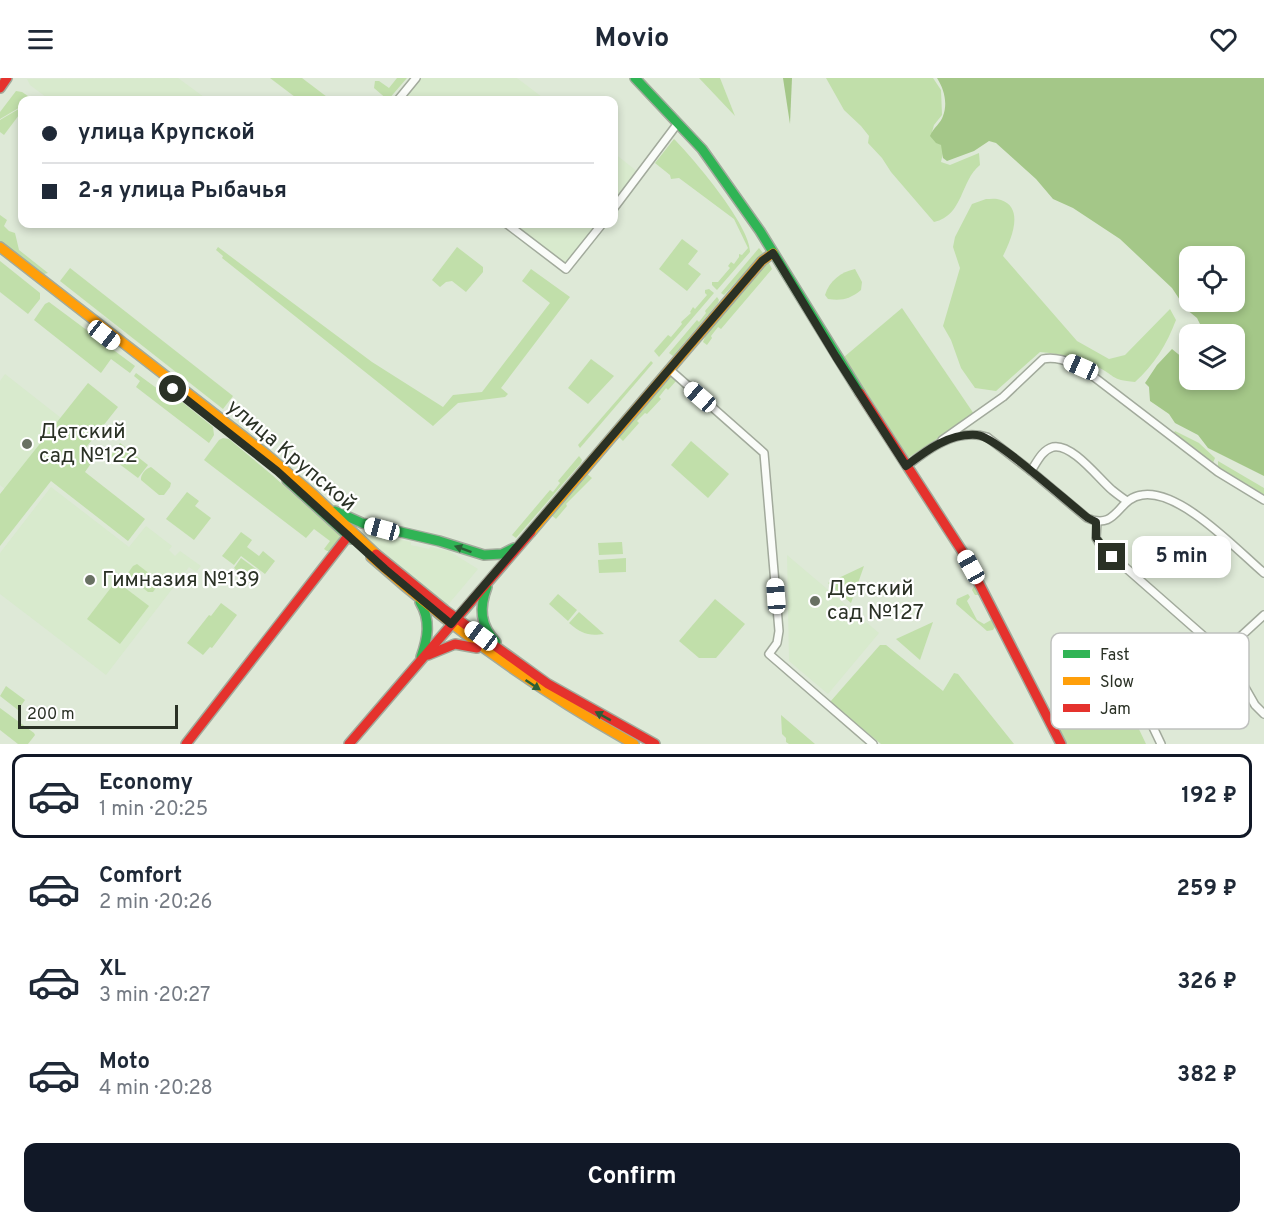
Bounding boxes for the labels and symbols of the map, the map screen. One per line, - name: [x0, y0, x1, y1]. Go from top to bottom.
- car: [84, 317, 124, 353]
- car: [1061, 351, 1101, 383]
- route start: [159, 375, 186, 402]
- car: [681, 378, 719, 416]
- street label: улица Крупской: [221, 394, 361, 518]
- place label: Детский сад №122: [39, 419, 138, 470]
- marker: Детский сад №122: [20, 437, 34, 451]
- car: [362, 516, 402, 542]
- callout: 5 min: [1133, 536, 1232, 578]
- one-way arrow: [454, 543, 472, 553]
- route end: [1098, 543, 1125, 570]
- car: [954, 547, 988, 587]
- place label: Гимназия №139: [102, 567, 260, 594]
- marker: Гимназия №139: [83, 573, 97, 587]
- place label: Детский сад №127: [827, 576, 924, 627]
- car: [766, 577, 786, 615]
- marker: Детский сад №127: [808, 594, 822, 608]
- car: [461, 618, 501, 654]
- legend: [1051, 633, 1249, 729]
- text: Fast: [1100, 646, 1130, 666]
- text: Slow: [1100, 673, 1134, 693]
- one-way arrow: [525, 679, 541, 691]
- text: Jam: [1100, 700, 1131, 720]
- scale bar: [18, 702, 178, 730]
- one-way arrow: [595, 711, 611, 722]

